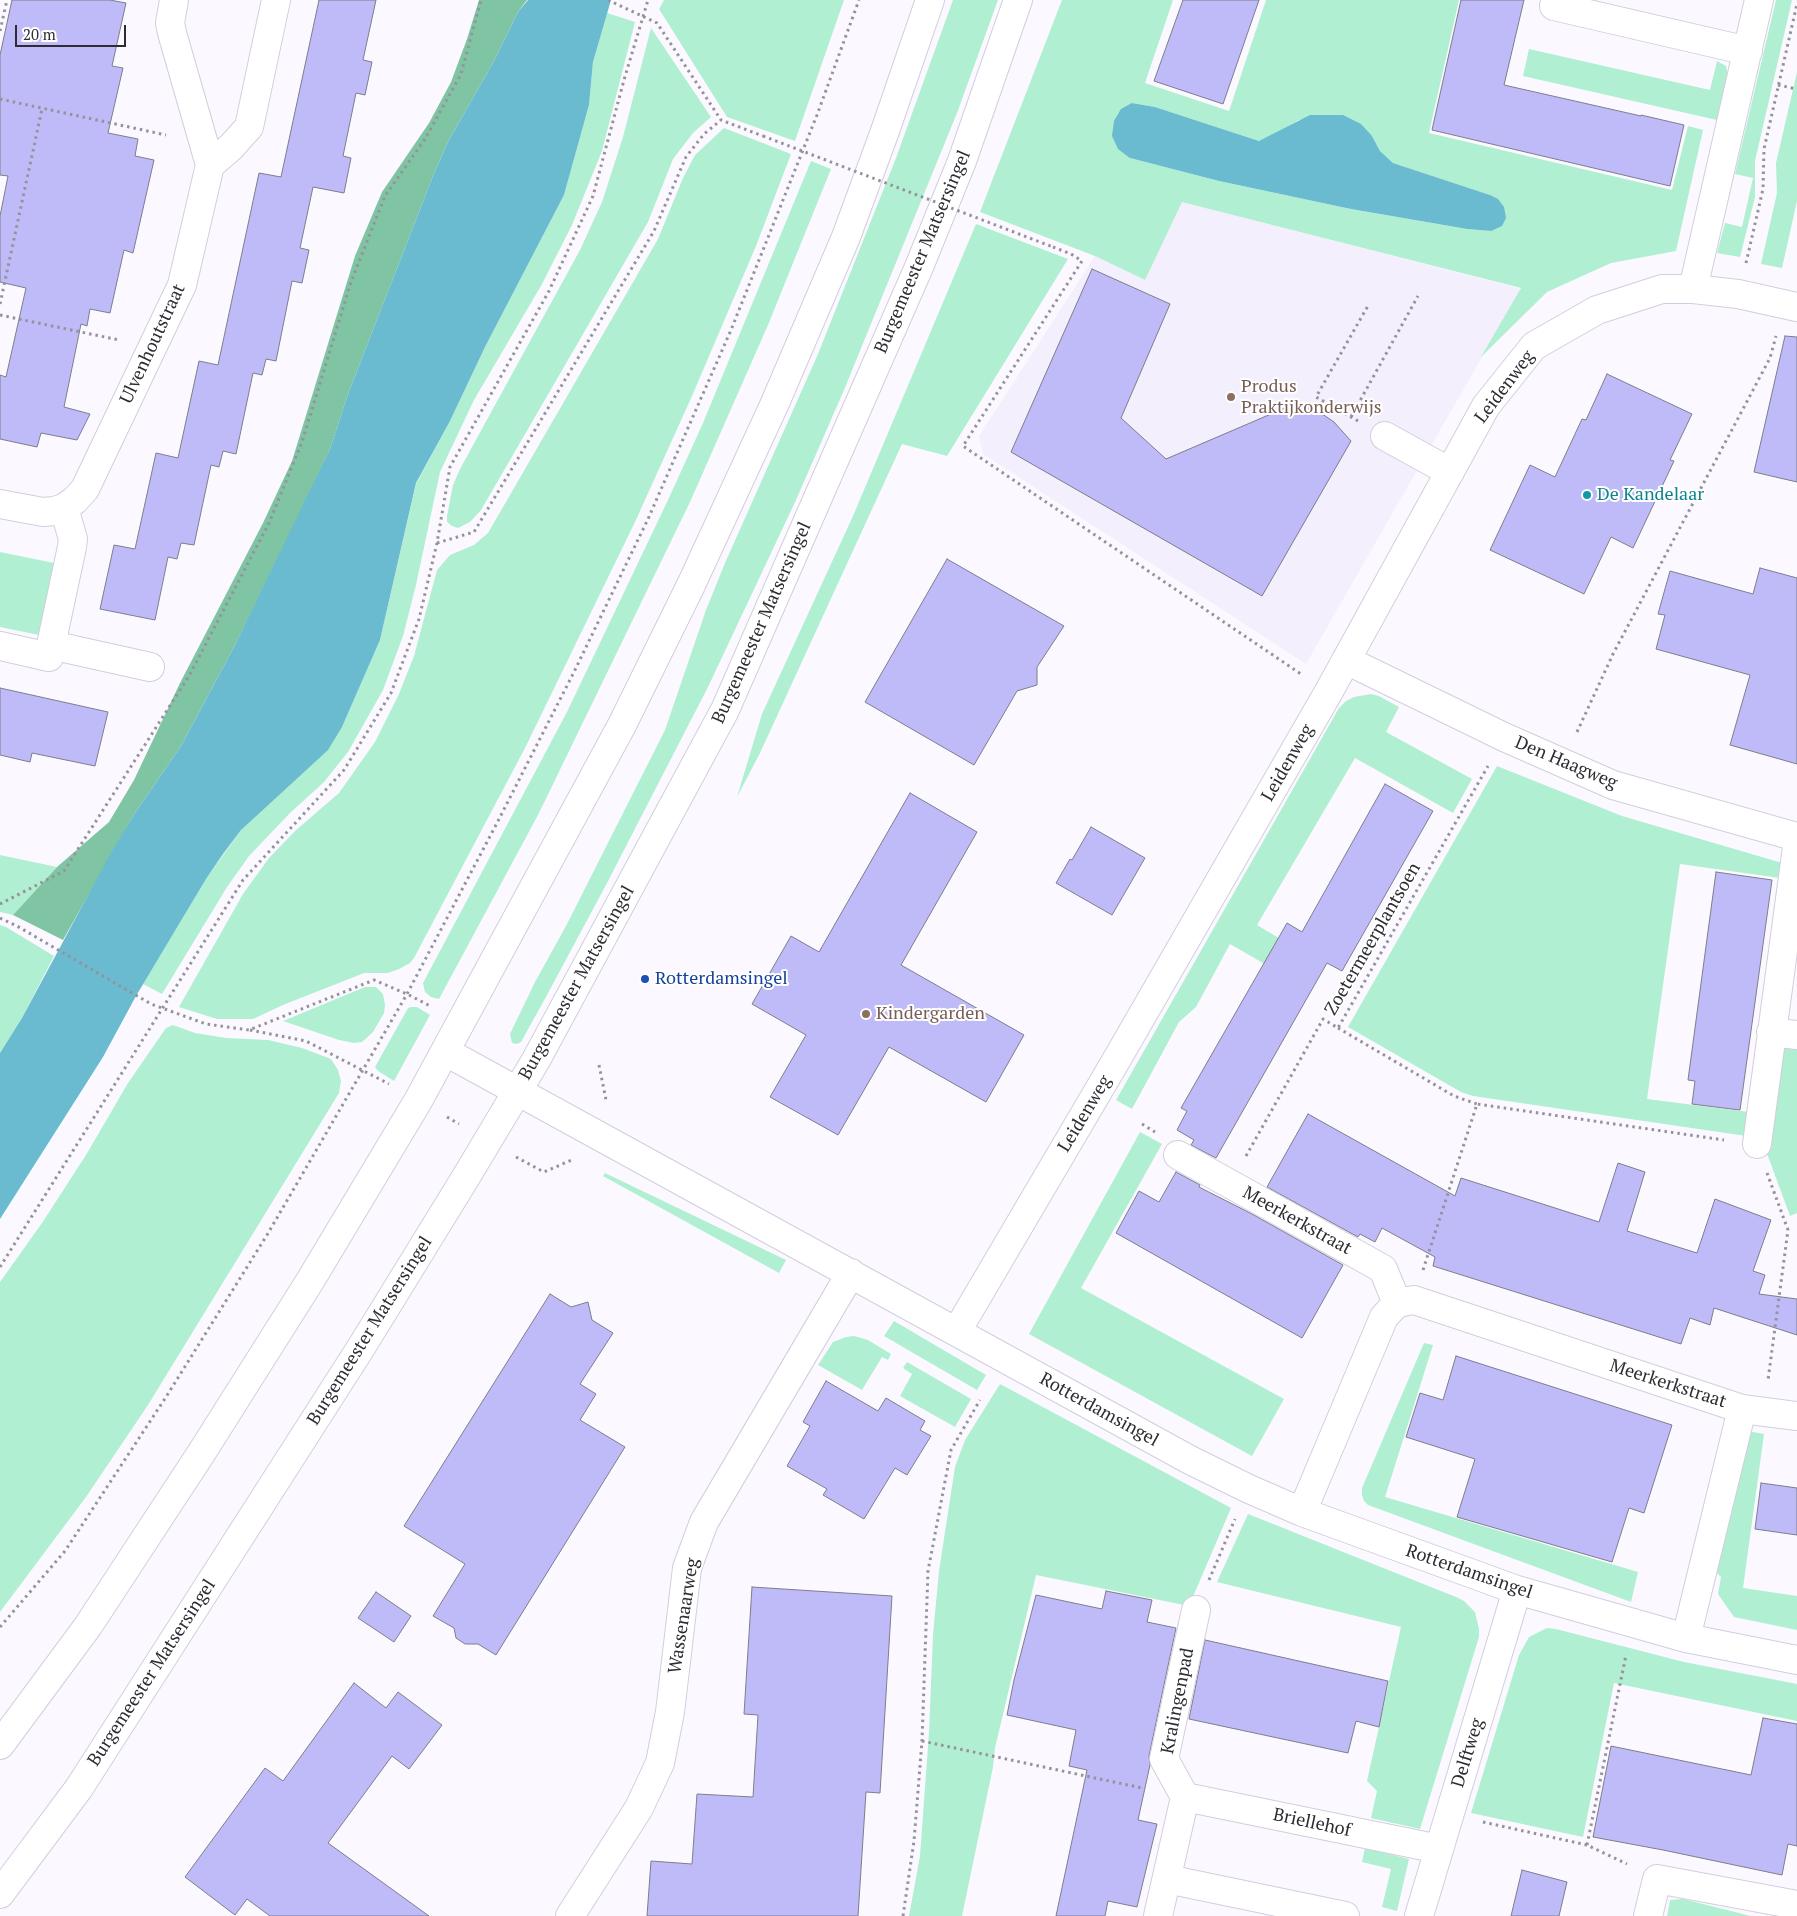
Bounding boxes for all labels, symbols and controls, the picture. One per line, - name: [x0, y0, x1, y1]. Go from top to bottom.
- scale bar: [18, 15, 129, 47]
- text: 20 m: [23, 24, 56, 44]
- street label: Burgemeester Matsersingel: [870, 147, 976, 357]
- street label: Ulvenhoutstraat: [116, 281, 190, 407]
- street label: Leidenweg: [1471, 346, 1539, 428]
- place label: Produs Praktijkonderwijs: [1241, 376, 1382, 418]
- marker: Produs Praktijkonderwijs: [1225, 391, 1237, 403]
- place label: De Kandelaar: [1597, 484, 1704, 506]
- marker: De Kandelaar: [1581, 489, 1593, 501]
- street label: Burgemeester Matsersingel: [708, 519, 816, 727]
- street label: Leidenweg: [1257, 721, 1319, 805]
- street label: Den Haagweg: [1512, 732, 1620, 794]
- street label: Zoetermeerplantsoen: [1321, 859, 1425, 1019]
- street label: Burgemeester Matsersingel: [515, 882, 639, 1084]
- place label: Rotterdamsingel: [655, 968, 788, 990]
- marker: Rotterdamsingel: [639, 973, 651, 985]
- place label: Kindergarden: [876, 1003, 985, 1025]
- marker: Kindergarden: [860, 1008, 872, 1020]
- street label: Leidenweg: [1054, 1072, 1116, 1156]
- street label: Meerkerkstraat: [1239, 1182, 1355, 1260]
- street label: Burgemeester Matsersingel: [303, 1233, 437, 1429]
- street label: Meerkerkstraat: [1607, 1355, 1729, 1413]
- street label: Rotterdamsingel: [1036, 1368, 1162, 1452]
- street label: Rotterdamsingel: [1403, 1540, 1535, 1604]
- street label: Wassenaarweg: [664, 1557, 704, 1675]
- street label: Burgemeester Matsersingel: [84, 1576, 220, 1770]
- street label: Kralingenpad: [1157, 1646, 1199, 1756]
- street label: Delftweg: [1447, 1716, 1489, 1790]
- street label: Briellehof: [1271, 1804, 1353, 1842]

